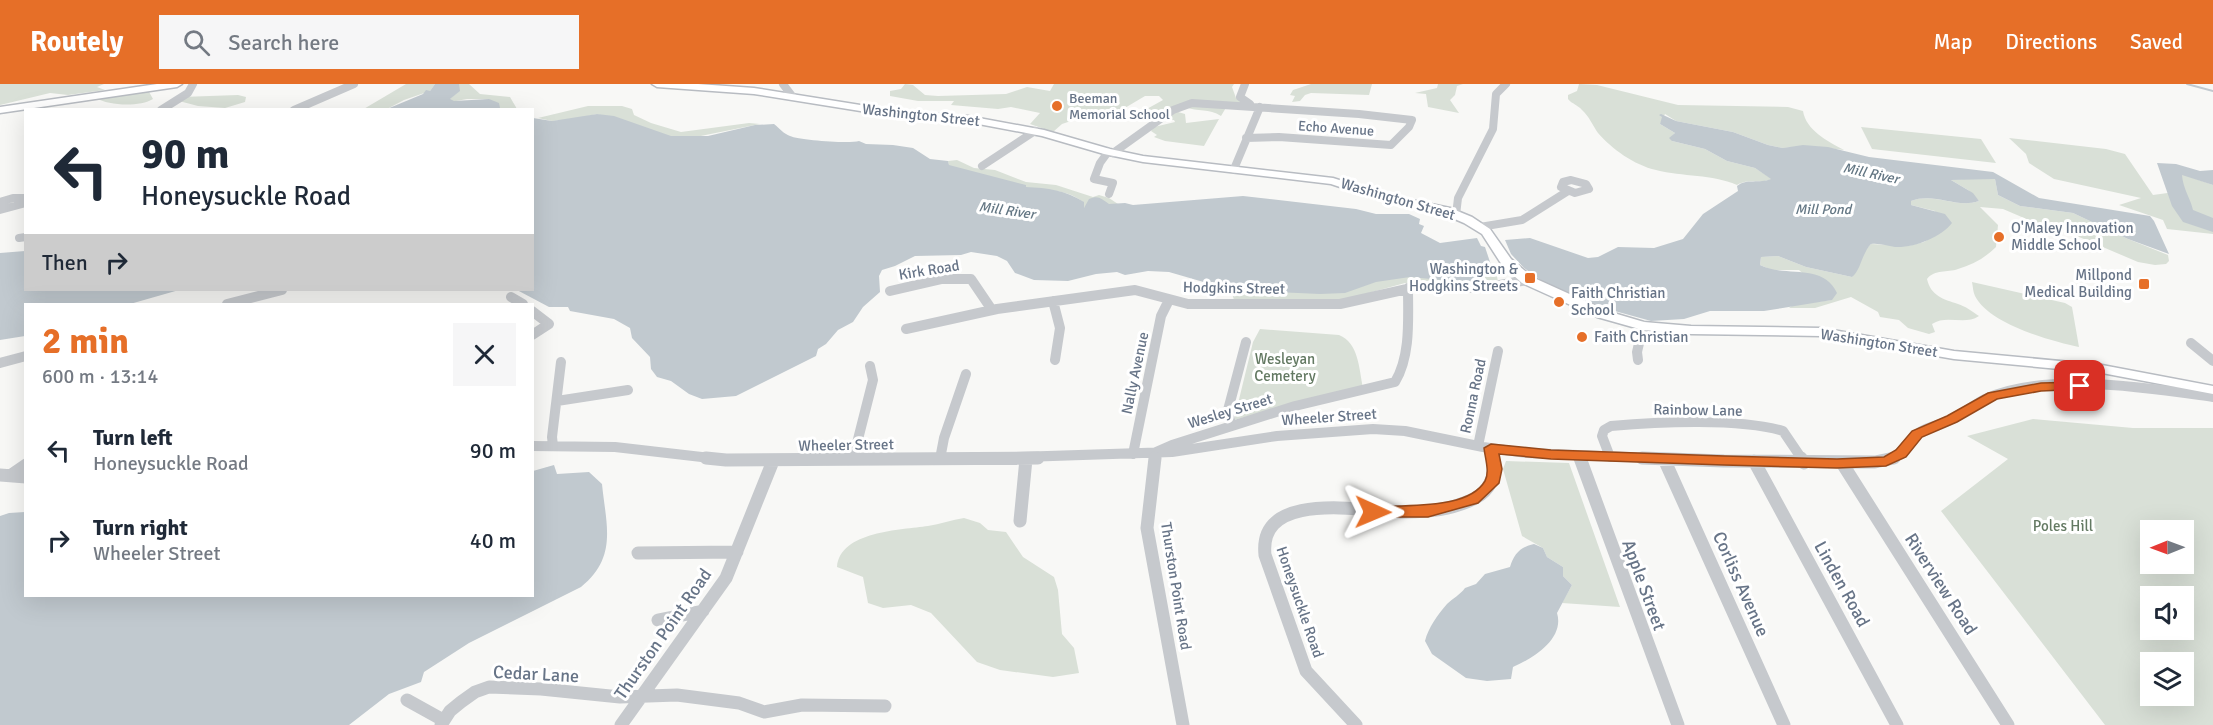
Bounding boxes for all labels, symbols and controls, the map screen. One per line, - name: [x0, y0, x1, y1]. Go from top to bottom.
- search box: [159, 15, 579, 69]
- text: Routely: [30, 25, 123, 59]
- icon: search: [180, 26, 213, 59]
- text: Search here: [228, 29, 339, 56]
- text: Map: [1934, 29, 1972, 55]
- text: Directions: [2005, 29, 2097, 55]
- text: Saved: [2130, 29, 2183, 55]
- place label: Beeman Memorial School: [1069, 90, 1170, 123]
- marker: Beeman Memorial School: [1050, 99, 1064, 113]
- street label: Washington Street: [861, 100, 981, 130]
- street label: Echo Avenue: [1297, 117, 1375, 140]
- text: 90 m: [141, 129, 230, 180]
- icon: left: [42, 132, 120, 210]
- water label: Mill River: [1841, 159, 1902, 188]
- street label: Washington Street: [1339, 174, 1457, 224]
- text: Honeysuckle Road: [141, 180, 351, 213]
- water label: Mill River: [978, 198, 1038, 223]
- water label: Mill Pond: [1795, 201, 1853, 218]
- place label: O'Maley Innovation Middle School: [2011, 219, 2134, 254]
- marker: O'Maley Innovation Middle School: [1992, 230, 2006, 244]
- icon: right: [100, 246, 133, 279]
- text: Then: [42, 249, 88, 276]
- street label: Kirk Road: [897, 256, 961, 284]
- place label: Washington & Hodgkins Streets: [1409, 260, 1519, 295]
- place label: Millpond Medical Building: [2024, 266, 2132, 301]
- marker: Washington & Hodgkins Streets: [1523, 271, 1537, 285]
- marker: Millpond Medical Building: [2137, 277, 2151, 291]
- street label: Hodgkins Street: [1183, 278, 1285, 298]
- place label: Faith Christian School: [1571, 284, 1666, 319]
- marker: Faith Christian School: [1552, 295, 1566, 309]
- text: 2 min: [42, 319, 129, 364]
- button: close: [453, 323, 516, 386]
- street label: Washington Street: [1819, 325, 1939, 361]
- place label: Faith Christian: [1594, 328, 1689, 346]
- street label: Nally Avenue: [1118, 330, 1152, 416]
- marker: Faith Christian: [1575, 330, 1589, 344]
- park label: Wesleyan Cemetery: [1254, 350, 1316, 385]
- street label: Ronna Road: [1456, 357, 1490, 435]
- pin: [2054, 360, 2105, 411]
- text: 600 m · 13:14: [42, 364, 158, 389]
- icon: arrive: [2063, 369, 2096, 402]
- street label: Wesley Street: [1186, 390, 1274, 432]
- street label: Rainbow Lane: [1653, 400, 1743, 420]
- street label: Wheeler Street: [1281, 405, 1377, 429]
- text: Turn left: [93, 424, 173, 451]
- icon: left: [42, 434, 75, 467]
- street label: Wheeler Street: [798, 435, 894, 455]
- text: 90 m: [470, 437, 516, 464]
- text: Honeysuckle Road: [93, 451, 249, 476]
- position arrow: [1341, 480, 1405, 544]
- text: Turn right: [93, 514, 188, 541]
- park label: Poles Hill: [2033, 517, 2093, 535]
- north arrow: [2140, 520, 2194, 574]
- map controls: [2140, 520, 2194, 706]
- street label: Thurston Point Road: [1157, 521, 1195, 651]
- icon: right: [42, 524, 75, 557]
- text: 40 m: [470, 527, 516, 554]
- street label: Corliss Avenue: [1708, 528, 1774, 640]
- street label: Riverview Road: [1900, 529, 1982, 639]
- street label: Apple Street: [1617, 537, 1671, 633]
- street label: Linden Road: [1809, 537, 1875, 631]
- text: Wheeler Street: [93, 541, 220, 566]
- street label: Honeysuckle Road: [1272, 544, 1328, 660]
- street label: Thurston Point Road: [610, 564, 716, 704]
- button: sound: [2140, 586, 2194, 640]
- button: layers: [2140, 652, 2194, 706]
- street label: Cedar Lane: [492, 661, 580, 687]

